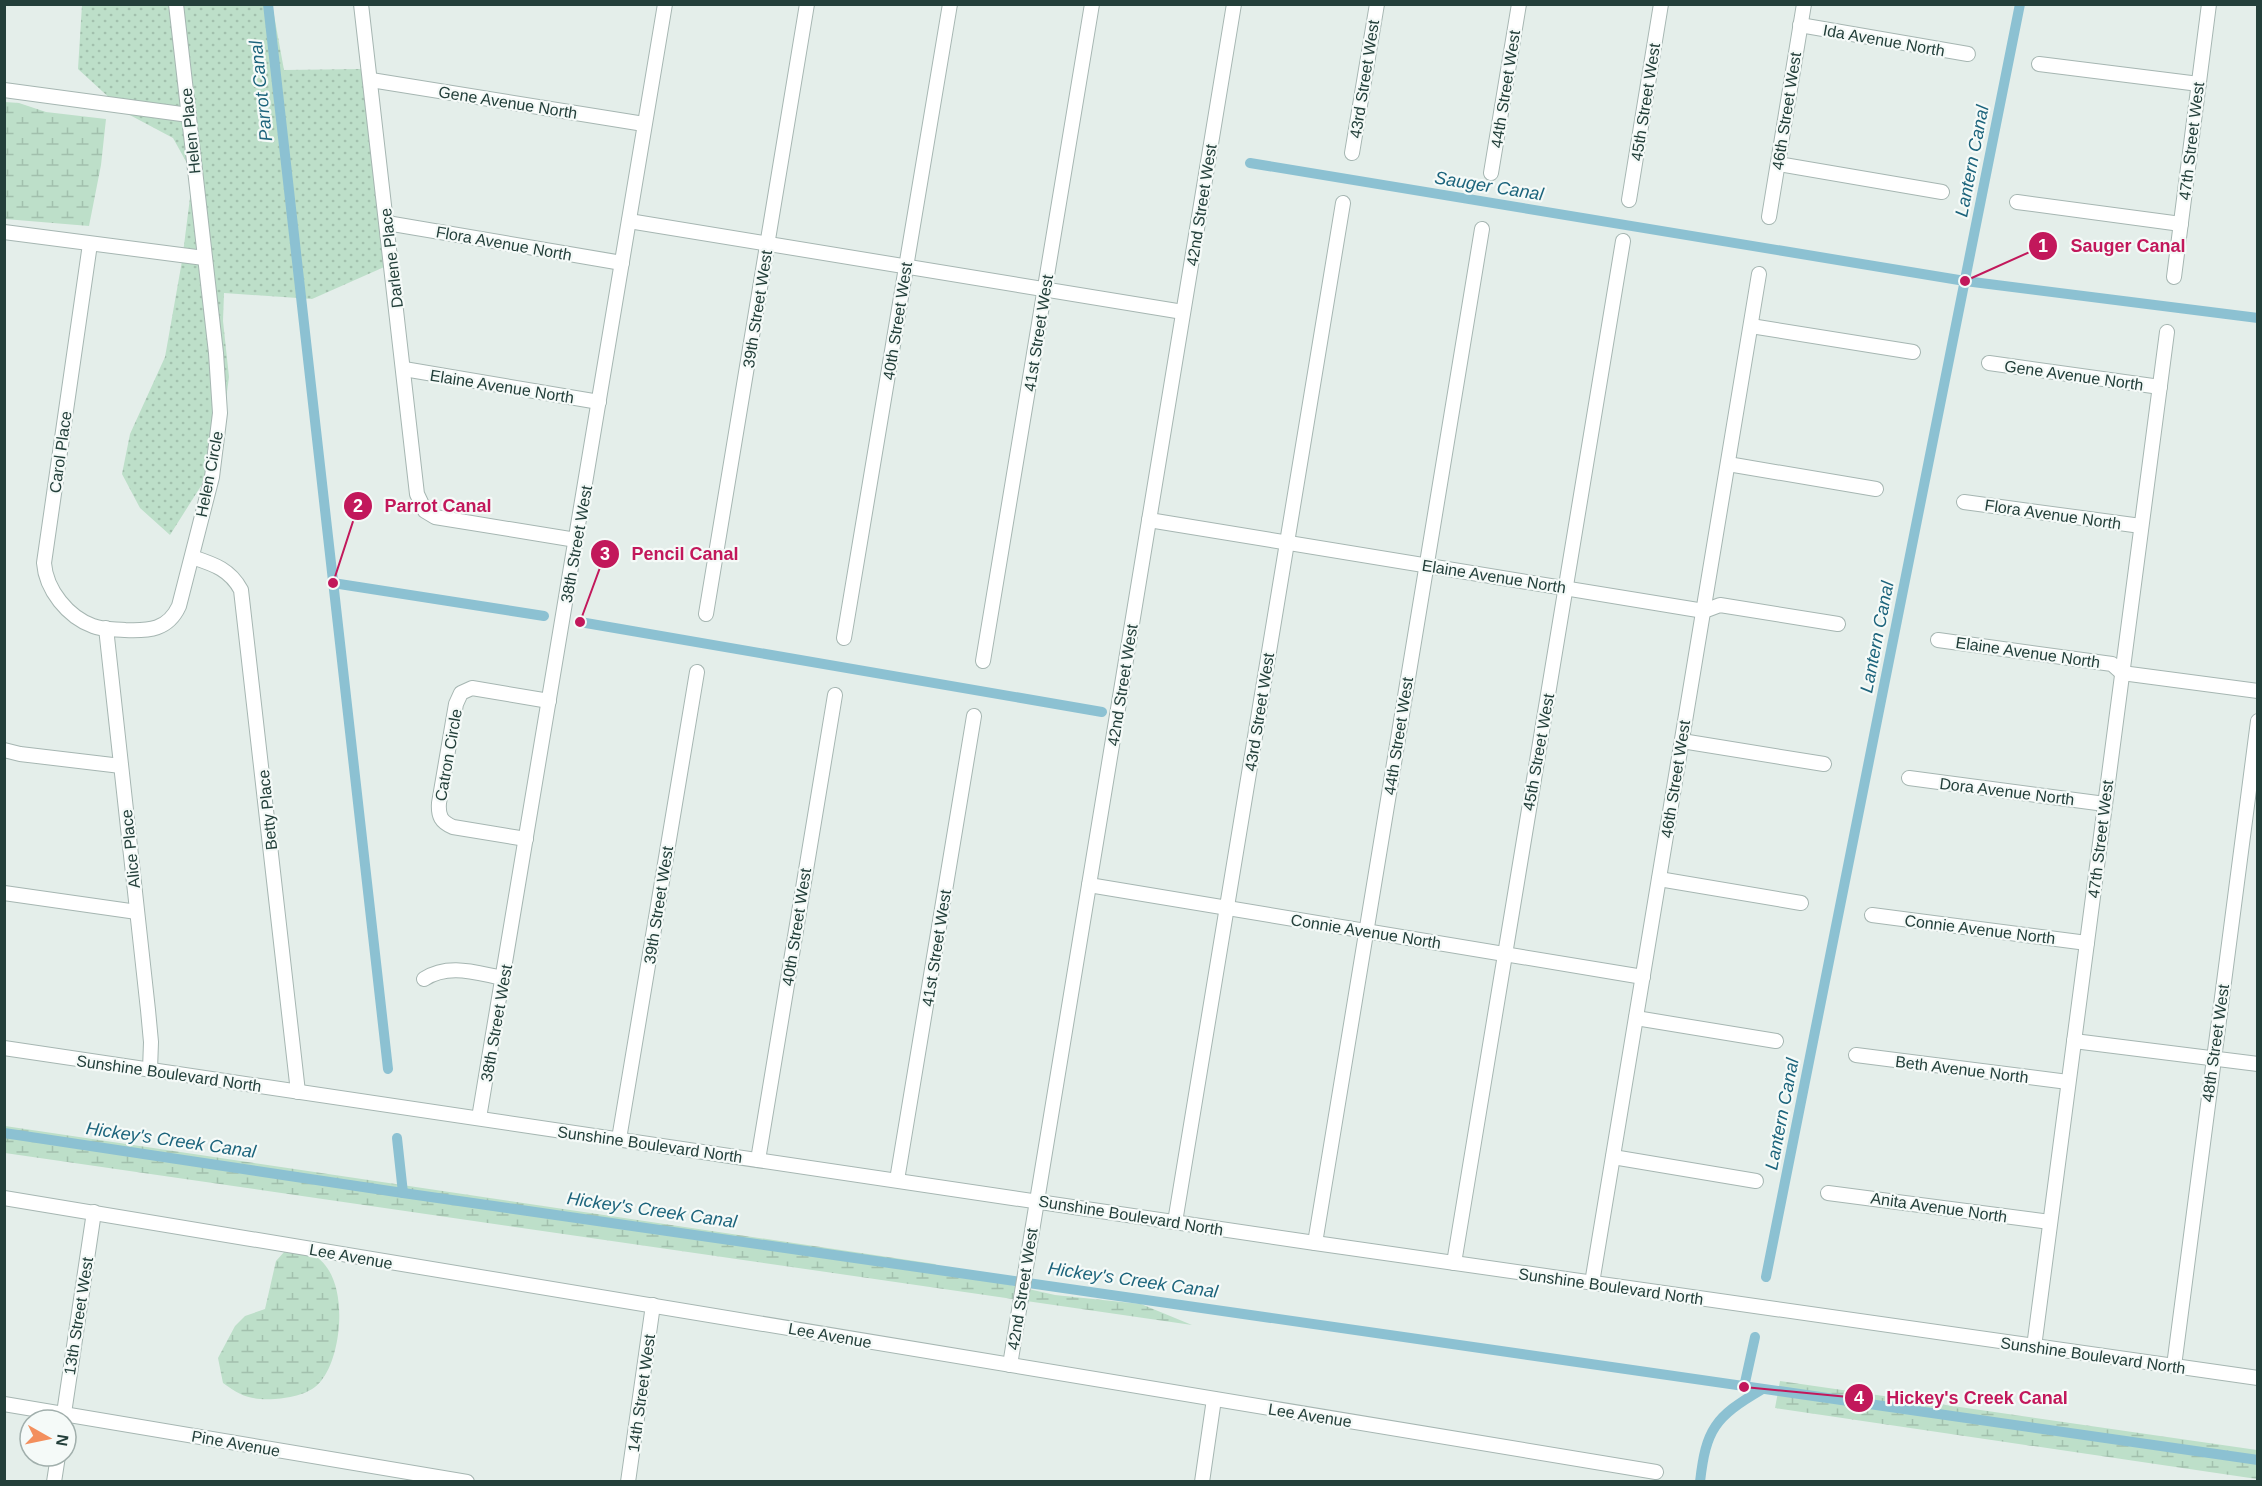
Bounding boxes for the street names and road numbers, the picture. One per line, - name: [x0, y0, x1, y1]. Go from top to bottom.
- street label: 43rd Street West: [1347, 18, 1382, 140]
- street label: Ida Avenue North: [1822, 21, 1946, 60]
- street label: 44th Street West: [1488, 28, 1523, 149]
- street label: 45th Street West: [1628, 41, 1663, 162]
- street label: 46th Street West: [1769, 50, 1804, 171]
- street label: 47th Street West: [2176, 80, 2207, 201]
- street label: Gene Avenue North: [437, 83, 579, 122]
- street label: Helen Place: [178, 87, 203, 175]
- street label: 42nd Street West: [1183, 142, 1220, 267]
- street label: Darlene Place: [377, 207, 406, 309]
- street label: Flora Avenue North: [435, 223, 573, 264]
- street label: 39th Street West: [740, 248, 775, 369]
- street label: 40th Street West: [880, 260, 915, 381]
- street label: 41st Street West: [1021, 273, 1056, 393]
- street label: Gene Avenue North: [2003, 357, 2145, 394]
- street label: Elaine Avenue North: [429, 367, 575, 406]
- street label: Carol Place: [46, 410, 75, 494]
- street label: Helen Circle: [193, 430, 226, 518]
- street label: 38th Street West: [558, 484, 595, 604]
- street label: Flora Avenue North: [1984, 497, 2122, 532]
- street label: Elaine Avenue North: [1421, 557, 1567, 596]
- street label: 42nd Street West: [1104, 622, 1141, 747]
- street label: Elaine Avenue North: [1955, 634, 2101, 671]
- street label: 43rd Street West: [1242, 651, 1277, 773]
- street label: 44th Street West: [1381, 675, 1416, 796]
- street label: 45th Street West: [1520, 692, 1557, 812]
- street label: Catron Circle: [432, 708, 465, 803]
- street label: 46th Street West: [1658, 718, 1693, 839]
- street label: Betty Place: [255, 769, 280, 851]
- street label: Dora Avenue North: [1939, 775, 2075, 808]
- street label: 47th Street West: [2085, 778, 2116, 899]
- street label: Alice Place: [118, 809, 143, 889]
- street label: 39th Street West: [641, 844, 676, 965]
- street label: 40th Street West: [779, 866, 814, 987]
- street label: 41st Street West: [919, 888, 954, 1008]
- street label: Connie Avenue North: [1290, 911, 1442, 952]
- street label: Connie Avenue North: [1904, 912, 2056, 947]
- street label: 38th Street West: [478, 963, 515, 1083]
- street label: 48th Street West: [2199, 982, 2232, 1103]
- street label: Sunshine Boulevard North: [75, 1052, 263, 1095]
- street label: Beth Avenue North: [1894, 1053, 2029, 1086]
- street label: Sunshine Boulevard North: [556, 1123, 744, 1166]
- street label: Anita Avenue North: [1870, 1190, 2008, 1225]
- street label: Sunshine Boulevard North: [1037, 1192, 1224, 1238]
- street label: 42nd Street West: [1004, 1226, 1041, 1351]
- street label: Lee Avenue: [308, 1241, 394, 1272]
- street label: 13th Street West: [61, 1255, 96, 1376]
- street label: Sunshine Boulevard North: [1517, 1265, 1705, 1308]
- street label: Lee Avenue: [787, 1320, 873, 1351]
- street label: 14th Street West: [625, 1332, 658, 1453]
- street label: Sunshine Boulevard North: [1999, 1334, 2187, 1377]
- street label: Lee Avenue: [1267, 1401, 1353, 1430]
- street label: Pine Avenue: [190, 1427, 282, 1460]

